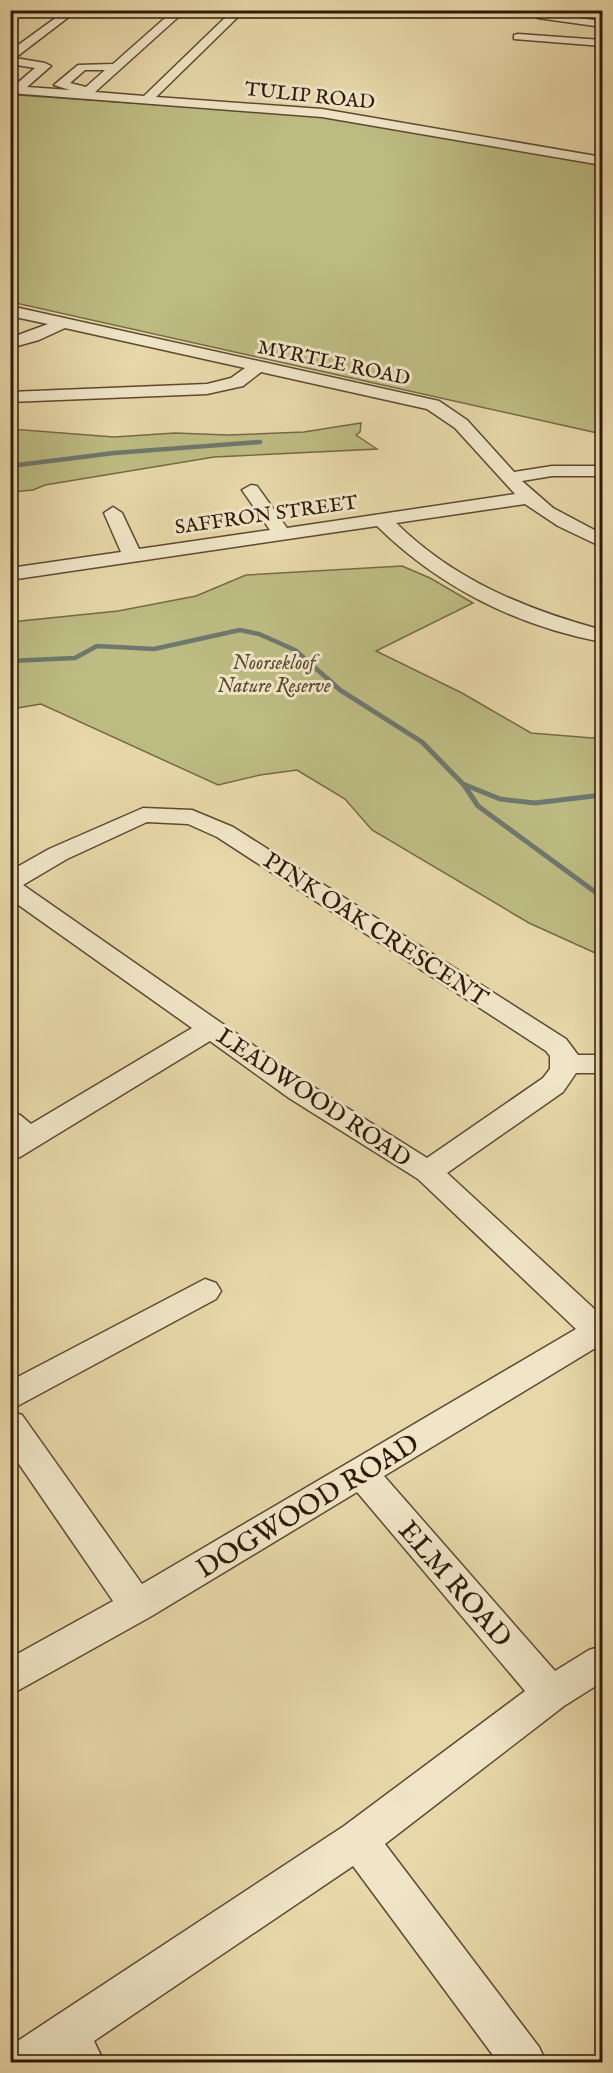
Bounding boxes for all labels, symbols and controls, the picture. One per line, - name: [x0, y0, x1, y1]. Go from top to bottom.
- street label: TULIP ROAD: [243, 77, 376, 116]
- street label: MYRTLE ROAD: [255, 335, 412, 392]
- street label: SAFFRON STREET: [173, 490, 360, 541]
- park label: Noorsekloof Nature Reserve: [217, 651, 331, 699]
- street label: PINK OAK CRESCENT: [257, 846, 494, 1015]
- street label: LEADWOOD ROAD: [210, 1022, 416, 1175]
- street label: DOGWOOD ROAD: [191, 1427, 426, 1587]
- street label: ELM ROAD: [390, 1514, 519, 1655]

